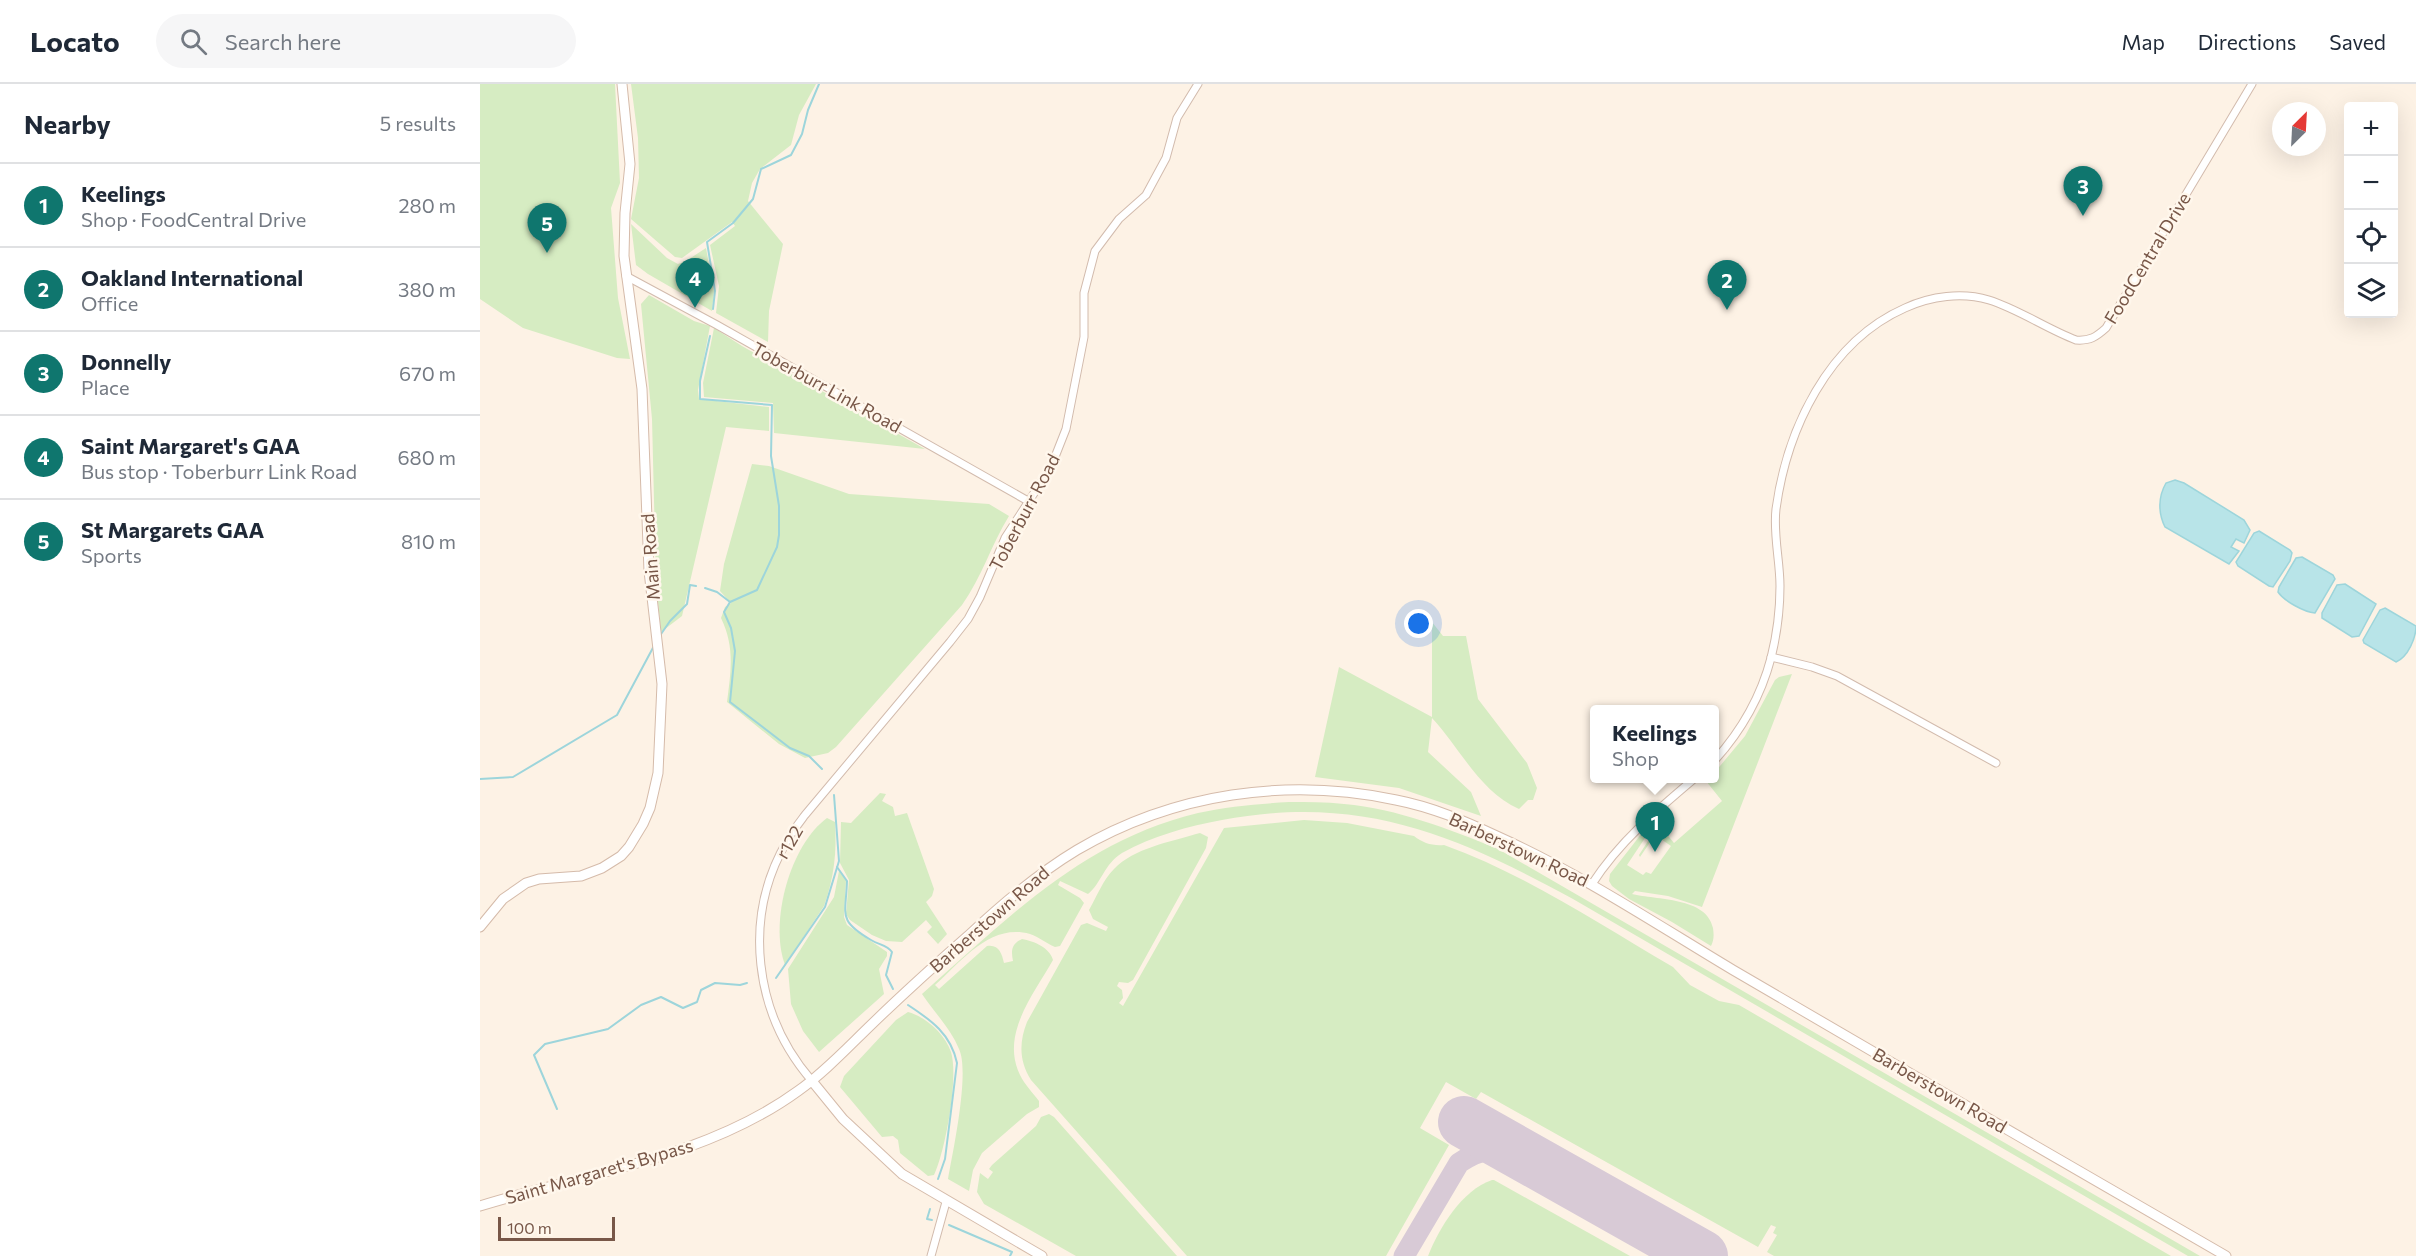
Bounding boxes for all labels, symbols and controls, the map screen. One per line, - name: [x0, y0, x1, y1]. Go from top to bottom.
- search box: [156, 14, 576, 68]
- text: Locato: [30, 24, 120, 58]
- icon: search: [177, 25, 210, 58]
- text: Search here: [225, 28, 341, 55]
- text: Map: [2122, 29, 2165, 54]
- text: Directions: [2198, 29, 2296, 54]
- text: Saved: [2329, 29, 2386, 54]
- north arrow: [2272, 102, 2326, 156]
- map controls: [2344, 102, 2398, 318]
- button: +: [2344, 102, 2398, 156]
- text: Nearby: [24, 108, 111, 139]
- text: 5 results: [380, 111, 456, 135]
- button: −: [2344, 156, 2398, 210]
- pin: 3: [2064, 166, 2102, 216]
- text: Keelings: [81, 180, 166, 207]
- street label: FoodCentral Drive: [2099, 188, 2195, 328]
- text: 1: [39, 193, 48, 217]
- text: 280 m: [398, 193, 456, 217]
- pin: 5: [528, 204, 566, 253]
- text: Shop · FoodCentral Drive: [81, 207, 306, 231]
- button: locate: [2344, 210, 2398, 264]
- pin: 4: [676, 258, 714, 308]
- pin: 2: [1708, 260, 1746, 310]
- text: Oakland International: [81, 264, 303, 291]
- button: layers: [2344, 264, 2398, 318]
- text: 2: [38, 277, 49, 301]
- text: 380 m: [398, 277, 456, 301]
- text: Office: [81, 291, 138, 315]
- street label: Toberburr Link Road: [749, 337, 905, 437]
- text: Donnelly: [81, 348, 171, 375]
- text: 3: [38, 361, 49, 385]
- text: 670 m: [399, 361, 456, 385]
- text: Place: [81, 375, 130, 399]
- text: Saint Margaret's GAA: [81, 432, 300, 459]
- text: 4: [37, 445, 50, 469]
- text: 680 m: [397, 445, 456, 469]
- street label: Toberburr Road: [984, 450, 1064, 574]
- text: Bus stop · Toberburr Link Road: [81, 459, 357, 483]
- street label: Main Road: [636, 513, 664, 601]
- text: St Margarets GAA: [81, 516, 264, 543]
- text: 5: [38, 529, 49, 553]
- text: 810 m: [401, 529, 456, 553]
- text: Sports: [81, 543, 142, 567]
- your location: [1404, 609, 1433, 638]
- popup: [1590, 705, 1719, 783]
- text: Keelings: [1612, 719, 1697, 746]
- text: Shop: [1612, 746, 1659, 770]
- pin: 1: [1636, 802, 1674, 852]
- street label: Barberstown Road: [1446, 807, 1592, 891]
- street label: r122: [771, 821, 807, 863]
- street label: Barberstown Road: [925, 861, 1053, 977]
- street label: Barberstown Road: [1869, 1043, 2011, 1137]
- street label: Saint Margaret's Bypass: [502, 1134, 696, 1208]
- scale bar: [498, 1214, 615, 1242]
- text: 100 m: [507, 1218, 552, 1237]

